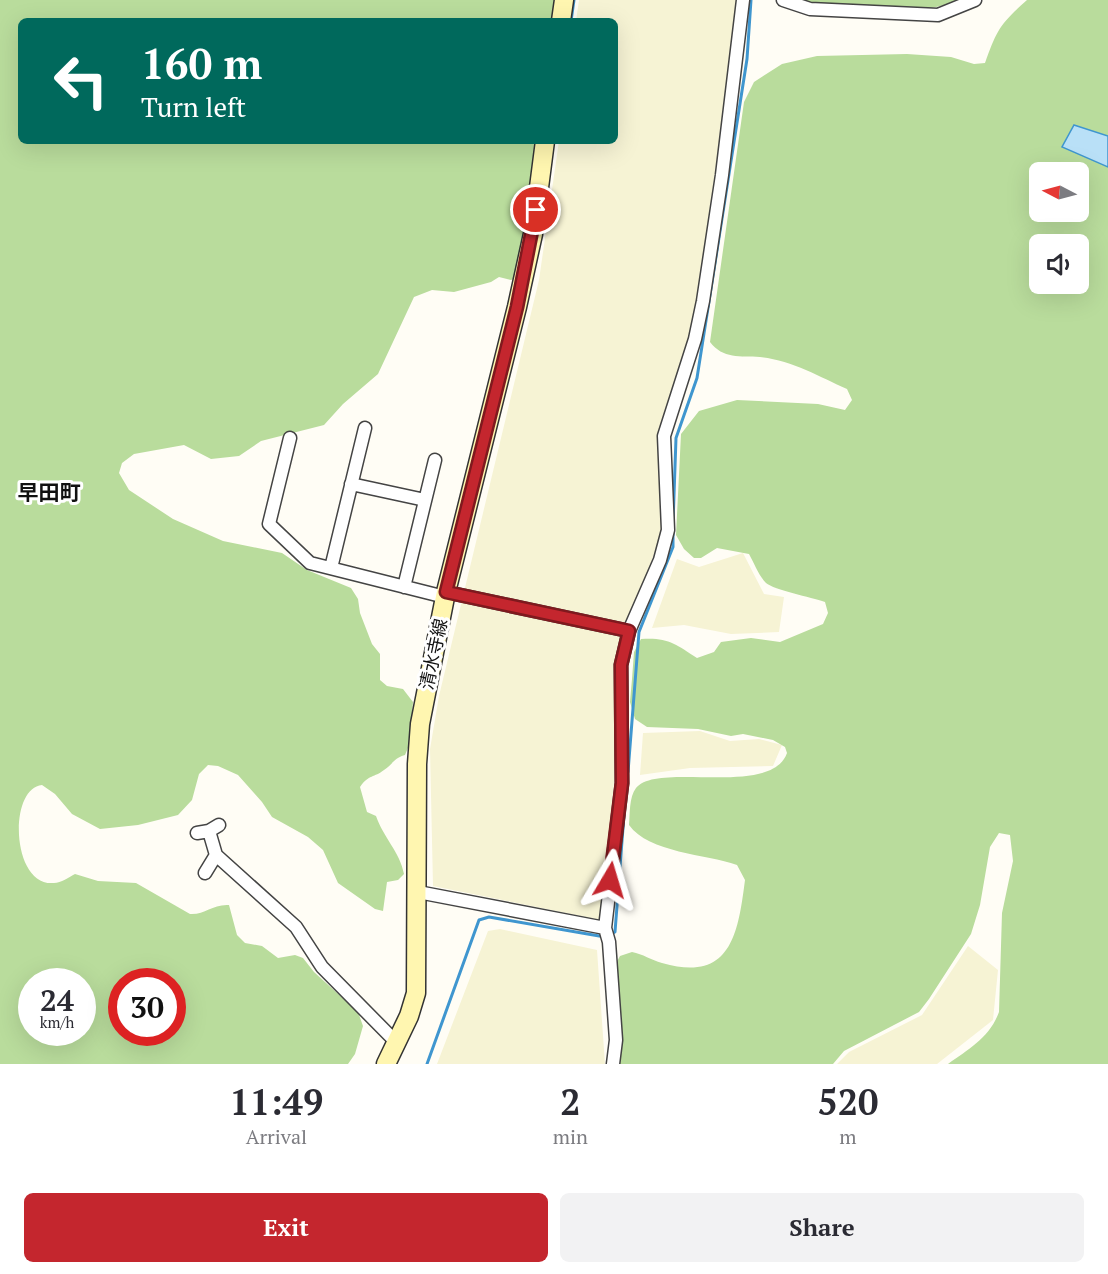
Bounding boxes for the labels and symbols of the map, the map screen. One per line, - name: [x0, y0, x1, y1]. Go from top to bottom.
- north arrow: [1029, 162, 1089, 222]
- pin: [510, 184, 561, 235]
- district label: 早田町: [18, 478, 81, 506]
- street label: 清水寺線: [414, 616, 452, 692]
- position arrow: [578, 848, 642, 912]
- speed limit sign: 30: [108, 968, 186, 1046]

